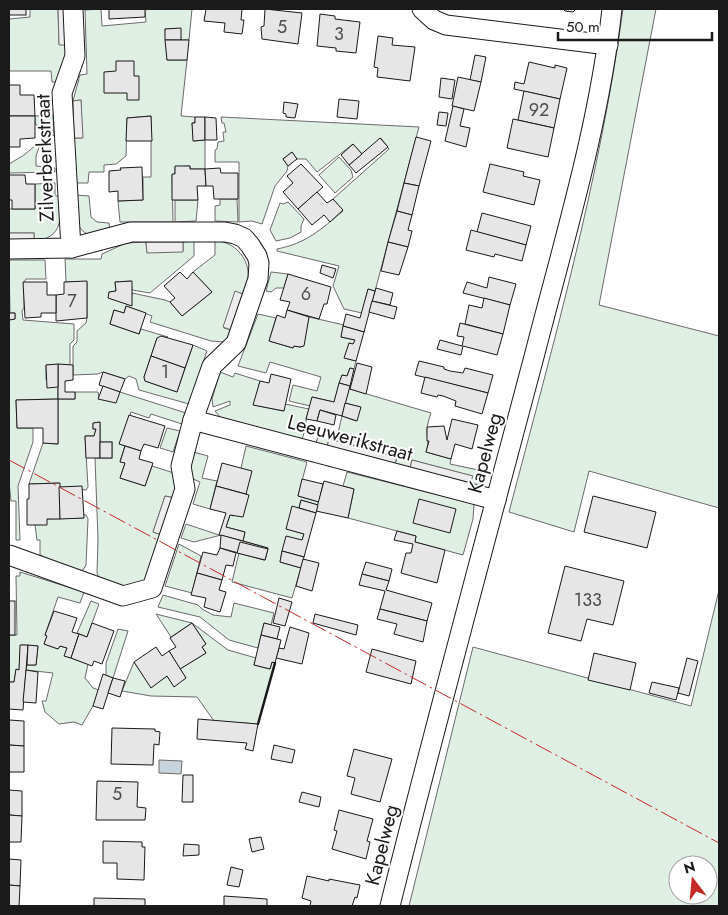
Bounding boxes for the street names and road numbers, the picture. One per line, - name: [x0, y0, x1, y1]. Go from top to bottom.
- street label: Zilverberkstraat: [28, 94, 62, 222]
- street label: Leeuwerikstraat: [284, 407, 416, 469]
- street label: Kapelweg: [460, 410, 510, 496]
- street label: Kapelweg: [358, 802, 406, 888]

